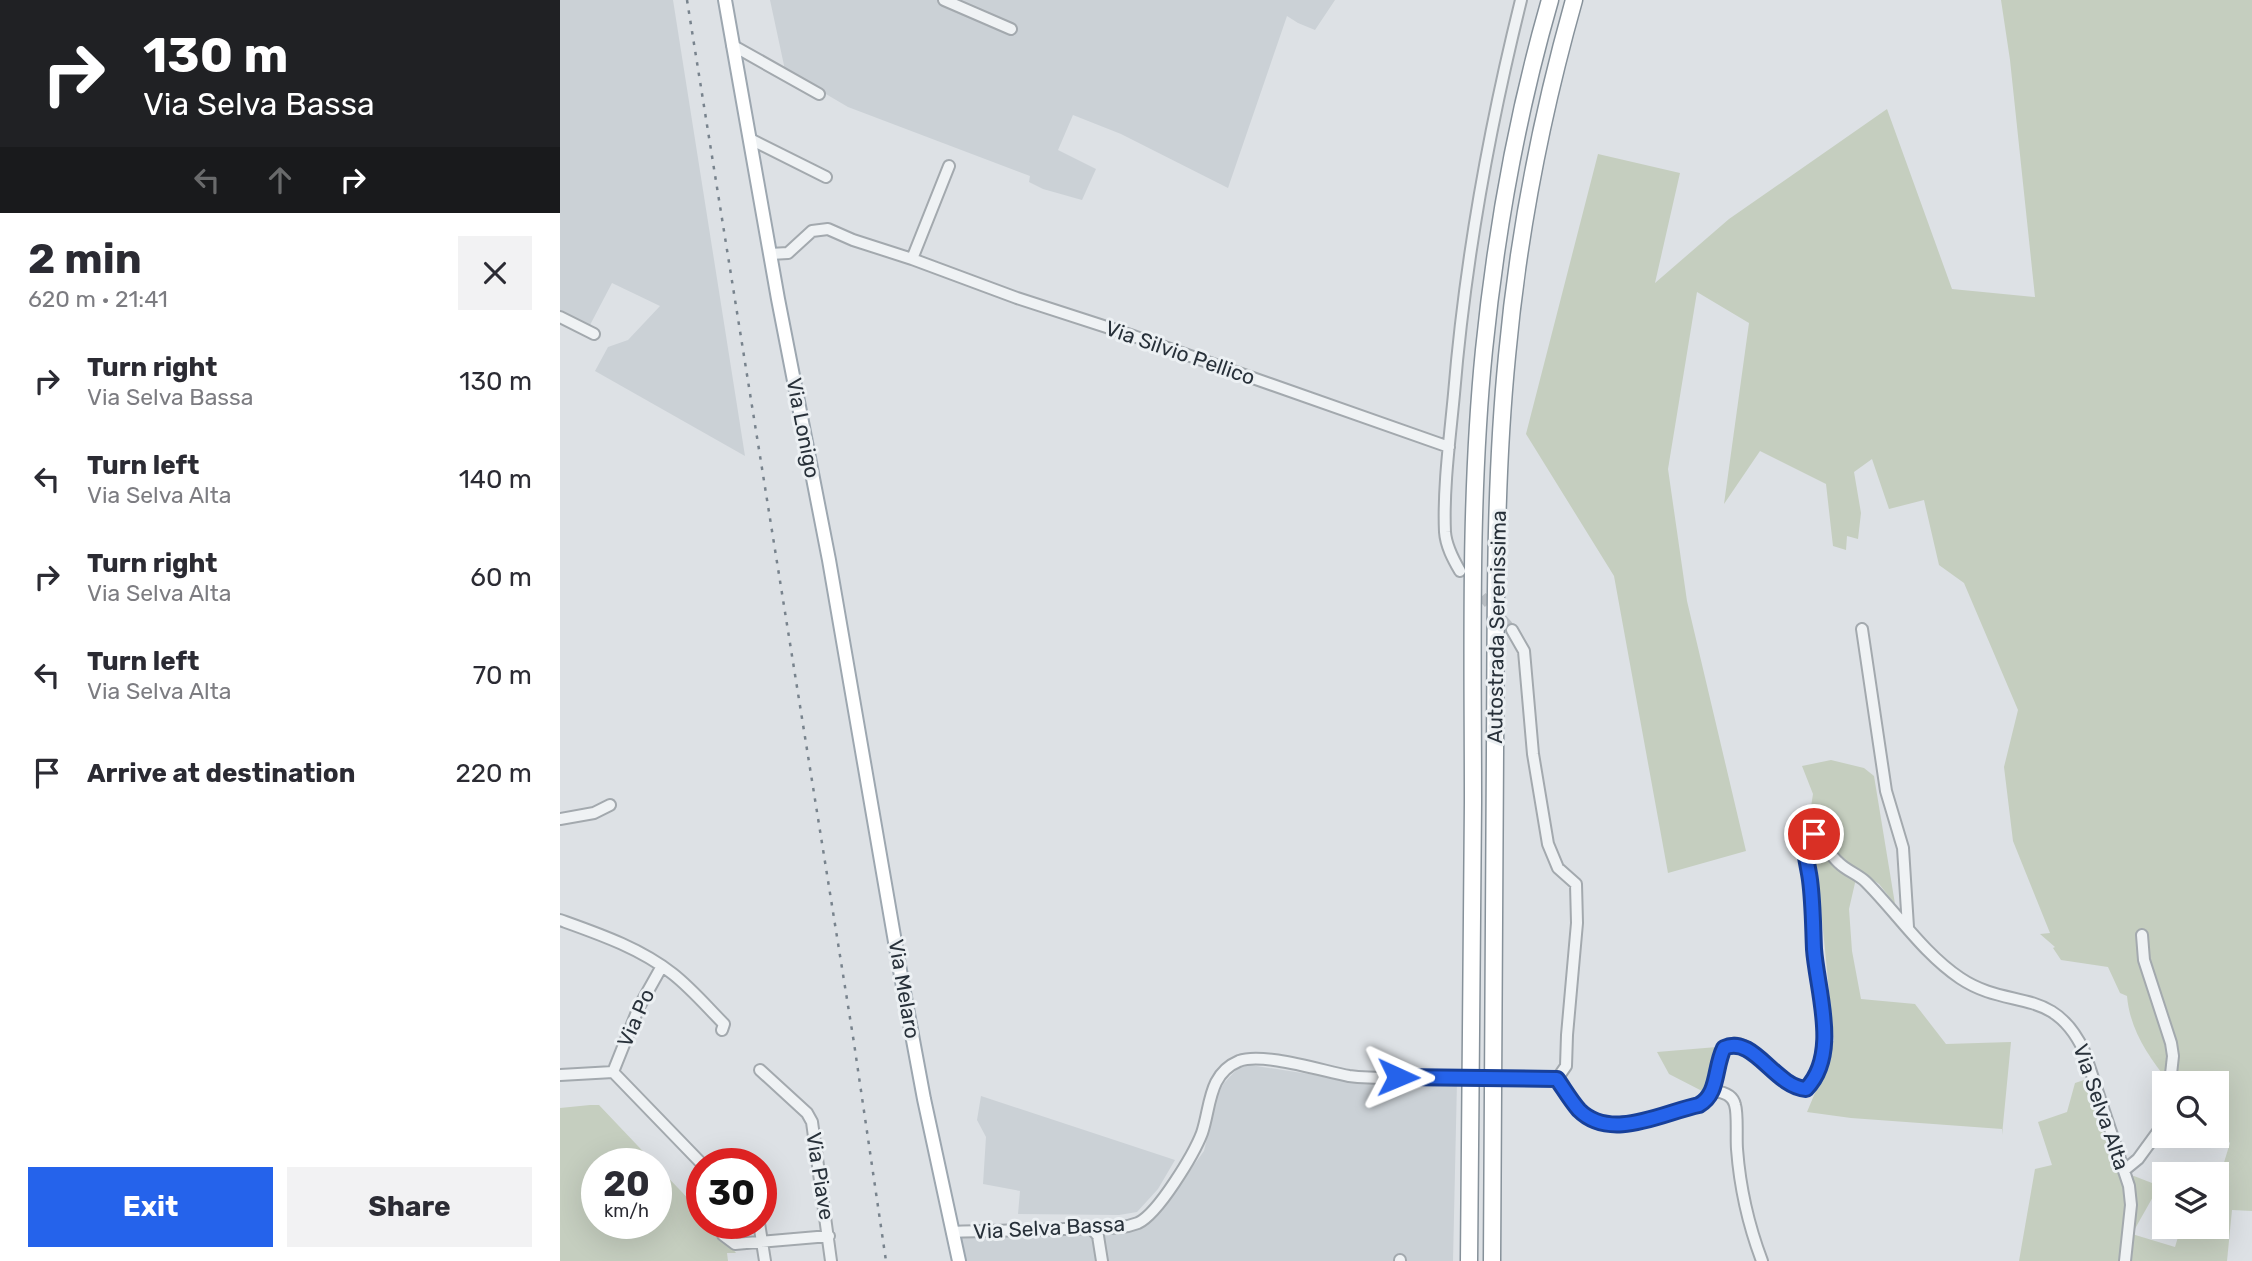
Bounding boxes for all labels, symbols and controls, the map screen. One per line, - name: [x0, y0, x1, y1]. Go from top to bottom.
- text: 130 m: [143, 26, 288, 84]
- icon: right: [28, 28, 119, 119]
- text: Via Selva Bassa: [143, 85, 375, 123]
- icon: left: [188, 161, 226, 199]
- icon: ahead: [261, 161, 299, 199]
- icon: right: [334, 161, 372, 199]
- text: 2 min: [28, 234, 142, 284]
- button: close: [458, 236, 532, 310]
- text: 620 m · 21:41: [28, 285, 168, 313]
- street label: Via Silvio Pellico: [1102, 315, 1258, 390]
- text: Turn right: [87, 352, 217, 383]
- icon: right: [28, 362, 66, 400]
- text: 130 m: [459, 366, 532, 397]
- street label: Via Lonigo: [782, 376, 825, 480]
- text: Via Selva Bassa: [87, 383, 254, 411]
- text: Turn left: [87, 450, 199, 481]
- icon: left: [28, 460, 66, 498]
- text: 140 m: [459, 464, 532, 495]
- text: Via Selva Alta: [87, 481, 231, 509]
- street label: Autostrada Serenissima: [1482, 510, 1511, 744]
- text: Turn right: [87, 548, 217, 579]
- icon: right: [28, 558, 66, 596]
- text: 60 m: [470, 562, 532, 593]
- text: Via Selva Alta: [87, 579, 231, 607]
- text: Turn left: [87, 646, 199, 677]
- icon: left: [28, 656, 66, 694]
- text: 70 m: [473, 660, 532, 691]
- text: Via Selva Alta: [87, 677, 231, 705]
- icon: arrive: [28, 754, 66, 792]
- text: Arrive at destination: [87, 758, 355, 789]
- text: 220 m: [455, 758, 532, 789]
- pin: [1784, 804, 1844, 864]
- icon: arrive: [1795, 815, 1833, 853]
- street label: Via Melaro: [883, 937, 926, 1041]
- street label: Via Po: [612, 985, 659, 1051]
- position arrow: [1361, 1040, 1435, 1114]
- street label: Via Selva Alta: [2068, 1040, 2135, 1173]
- map controls: [2152, 1071, 2229, 1239]
- button: search: [2152, 1071, 2229, 1148]
- street label: Via Piave: [801, 1130, 840, 1222]
- speed limit sign: 30: [686, 1148, 777, 1239]
- button: layers: [2152, 1162, 2229, 1239]
- text: 20: [603, 1163, 650, 1205]
- button: Exit: [28, 1167, 273, 1247]
- button: Share: [287, 1167, 532, 1247]
- text: km/h: [604, 1200, 649, 1222]
- street label: Via Selva Bassa: [972, 1211, 1126, 1244]

